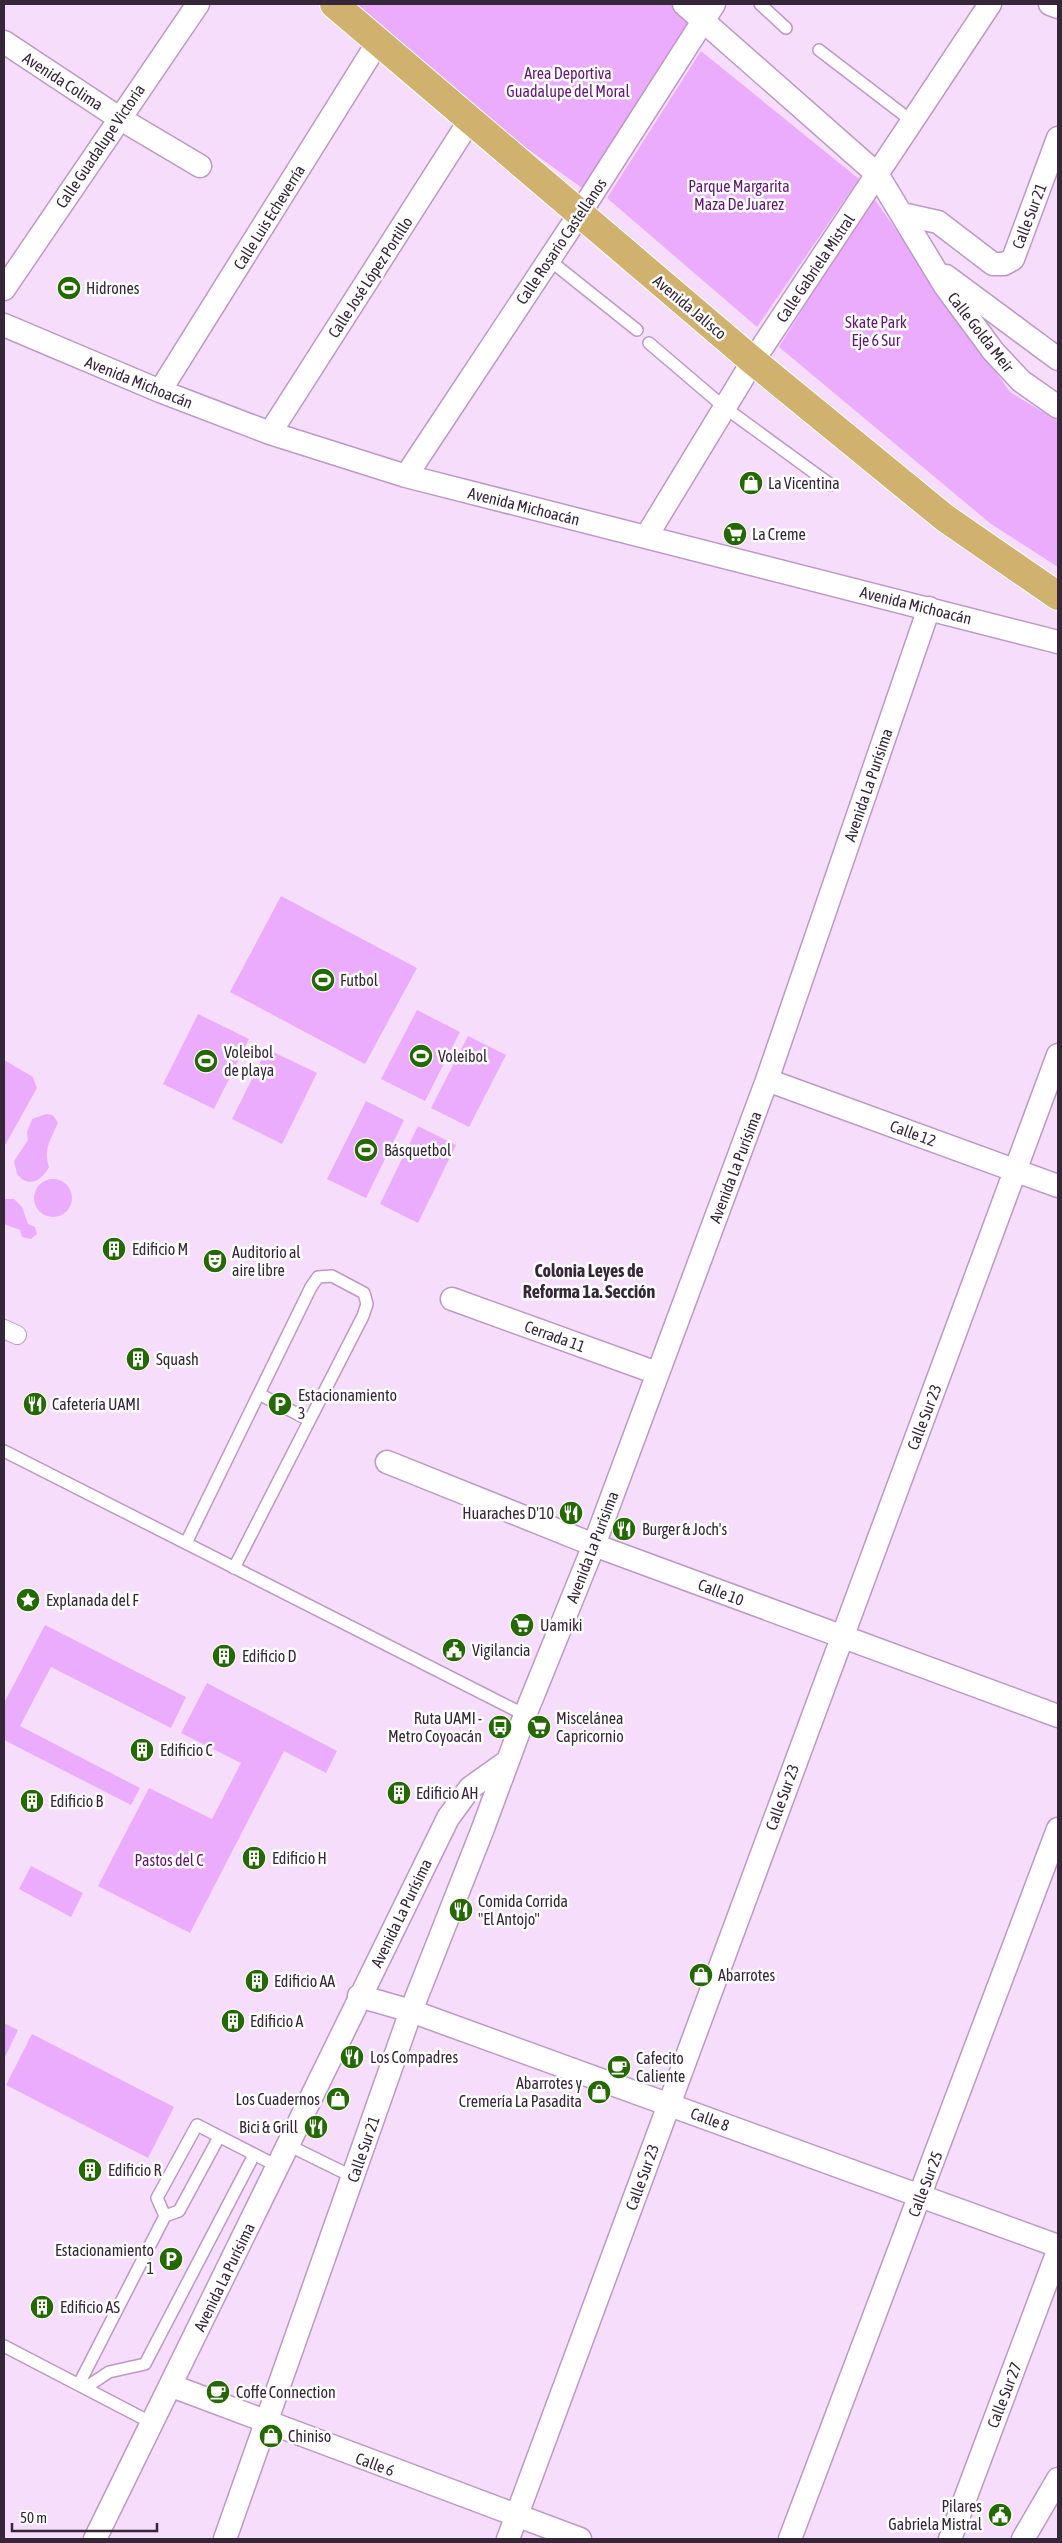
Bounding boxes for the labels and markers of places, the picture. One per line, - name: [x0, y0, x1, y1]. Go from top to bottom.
- sports icon: Hidrones: [56, 275, 82, 301]
- place label: Hidrones: [86, 279, 140, 297]
- shop icon: La Vicentina: [738, 470, 764, 496]
- place label: La Vicentina: [768, 474, 840, 492]
- supermarket icon: La Creme: [722, 521, 748, 547]
- place label: La Creme: [752, 525, 806, 543]
- sports icon: Futbol: [310, 967, 336, 993]
- place label: Futbol: [340, 971, 379, 989]
- place label: Voleibol de playa: [224, 1043, 274, 1080]
- sports icon: Voleibol: [408, 1043, 434, 1069]
- place label: Voleibol: [438, 1047, 488, 1065]
- sports icon: Voleibol de playa: [193, 1048, 219, 1074]
- sports icon: Básquetbol: [353, 1137, 379, 1163]
- place label: Básquetbol: [384, 1141, 452, 1160]
- building icon: Edificio M: [101, 1236, 127, 1262]
- place label: Edificio M: [132, 1240, 188, 1258]
- place label: Auditorio al aire libre: [232, 1243, 301, 1279]
- theatre icon: Auditorio al aire libre: [202, 1248, 228, 1274]
- building icon: Squash: [125, 1346, 151, 1372]
- place label: Squash: [156, 1350, 199, 1369]
- place label: Estacionamiento 3: [298, 1386, 397, 1422]
- restaurant icon: Cafetería UAMI: [22, 1391, 48, 1417]
- parking icon: Estacionamiento 3: [267, 1391, 293, 1417]
- place label: Cafetería UAMI: [52, 1395, 140, 1413]
- restaurant icon: Huaraches D'10: [558, 1500, 584, 1526]
- place label: Huaraches D'10: [462, 1504, 554, 1522]
- restaurant icon: Burger & Joch's: [611, 1516, 637, 1542]
- place label: Burger & Joch's: [642, 1520, 727, 1539]
- place icon: Explanada del F: [15, 1587, 41, 1613]
- place label: Explanada del F: [46, 1591, 139, 1610]
- supermarket icon: Uamiki: [509, 1612, 535, 1638]
- place label: Uamiki: [540, 1616, 582, 1634]
- public building icon: Vigilancia: [441, 1637, 467, 1663]
- place label: Vigilancia: [472, 1641, 531, 1660]
- building icon: Edificio D: [211, 1643, 237, 1669]
- place label: Edificio D: [242, 1647, 296, 1665]
- place label: Ruta UAMI - Metro Coyoacán: [388, 1709, 482, 1746]
- place label: Miscelánea Capricornio: [556, 1709, 624, 1746]
- bus stop icon: Ruta UAMI - Metro Coyoacán: [487, 1714, 513, 1740]
- supermarket icon: Miscelánea Capricornio: [526, 1714, 552, 1740]
- building icon: Edificio C: [129, 1737, 155, 1763]
- place label: Edificio C: [160, 1741, 213, 1759]
- building icon: Edificio AH: [386, 1780, 412, 1806]
- place label: Edificio AH: [416, 1784, 479, 1802]
- building icon: Edificio B: [19, 1788, 45, 1814]
- place label: Edificio B: [50, 1792, 103, 1810]
- building icon: Edificio H: [241, 1845, 267, 1871]
- place label: Edificio H: [272, 1849, 327, 1867]
- place label: Comida Corrida "El Antojo": [478, 1892, 568, 1929]
- restaurant icon: Comida Corrida "El Antojo": [448, 1897, 474, 1923]
- shop icon: Abarrotes: [688, 1962, 714, 1988]
- place label: Abarrotes: [718, 1966, 776, 1984]
- building icon: Edificio AA: [244, 1968, 270, 1994]
- place label: Edificio AA: [274, 1972, 335, 1990]
- building icon: Edificio A: [220, 2008, 246, 2034]
- place label: Edificio A: [250, 2012, 303, 2030]
- restaurant icon: Los Compadres: [339, 2044, 365, 2070]
- place label: Los Compadres: [370, 2048, 458, 2067]
- place label: Cafecito Caliente: [636, 2049, 685, 2085]
- cafe icon: Cafecito Caliente: [606, 2054, 632, 2080]
- place label: Abarrotes y Cremería La Pasadita: [459, 2074, 582, 2110]
- shop icon: Abarrotes y Cremería La Pasadita: [586, 2079, 612, 2105]
- shop icon: Los Cuadernos: [325, 2086, 351, 2112]
- place label: Los Cuadernos: [236, 2090, 320, 2108]
- restaurant icon: Bici & Grill: [303, 2114, 329, 2140]
- place label: Bici & Grill: [239, 2118, 299, 2136]
- building icon: Edificio R: [77, 2157, 103, 2183]
- place label: Edificio R: [108, 2161, 162, 2179]
- place label: Estacionamiento 1: [55, 2241, 154, 2277]
- parking icon: Estacionamiento 1: [158, 2246, 184, 2272]
- building icon: Edificio AS: [29, 2294, 55, 2320]
- place label: Edificio AS: [60, 2298, 120, 2316]
- cafe icon: Coffe Connection: [205, 2379, 231, 2405]
- place label: Coffe Connection: [236, 2383, 336, 2401]
- shop icon: Chiniso: [258, 2423, 284, 2449]
- place label: Chiniso: [288, 2427, 331, 2445]
- place label: Pilares Gabriela Mistral: [888, 2497, 983, 2533]
- public building icon: Pilares Gabriela Mistral: [987, 2502, 1013, 2528]

